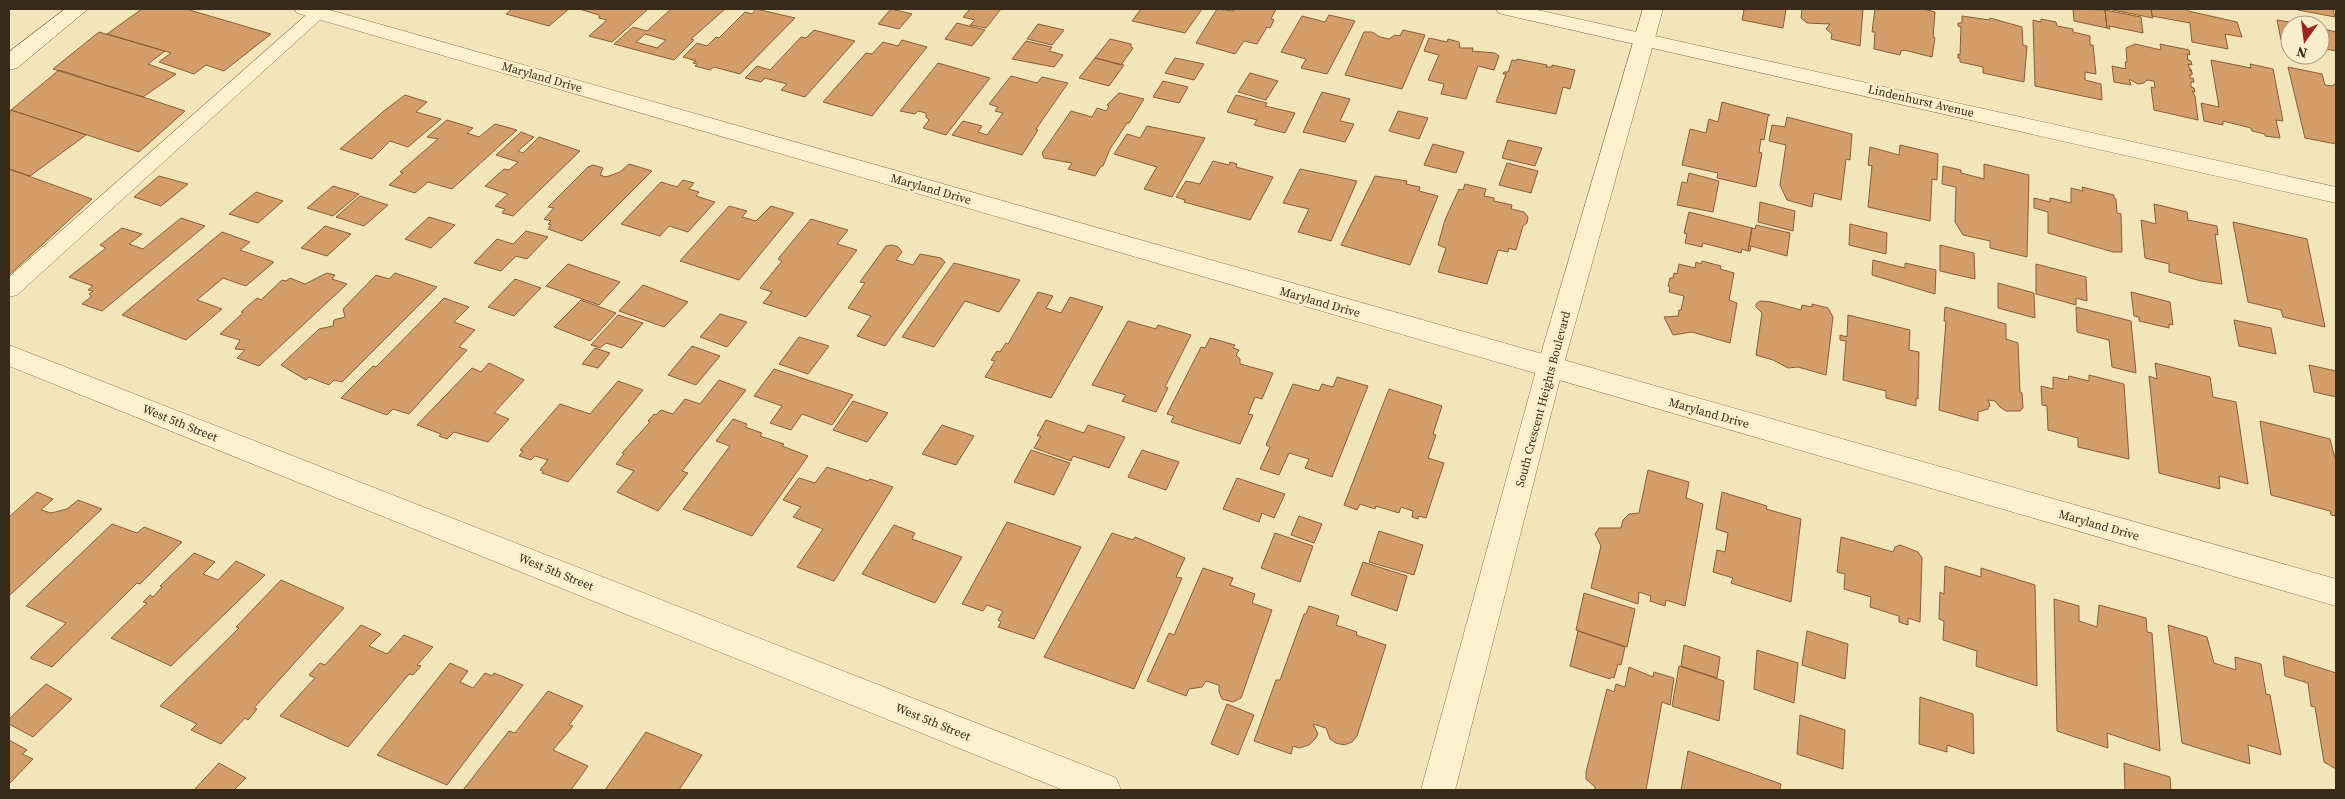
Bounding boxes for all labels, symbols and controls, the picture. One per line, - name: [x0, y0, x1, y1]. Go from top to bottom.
- north arrow: [2280, 15, 2330, 65]
- text: N: [2294, 42, 2309, 64]
- street label: Maryland Drive: [500, 58, 584, 96]
- street label: Lindenhurst Avenue: [1866, 81, 1976, 121]
- street label: Maryland Drive: [889, 170, 973, 208]
- street label: Maryland Drive: [1278, 283, 1362, 321]
- street label: South Crescent Heights Boulevard: [1512, 309, 1574, 489]
- street label: Maryland Drive: [1667, 394, 1751, 432]
- street label: West 5th Street: [140, 401, 220, 445]
- street label: Maryland Drive: [2057, 506, 2141, 544]
- street label: West 5th Street: [516, 550, 596, 594]
- street label: West 5th Street: [893, 700, 973, 744]

